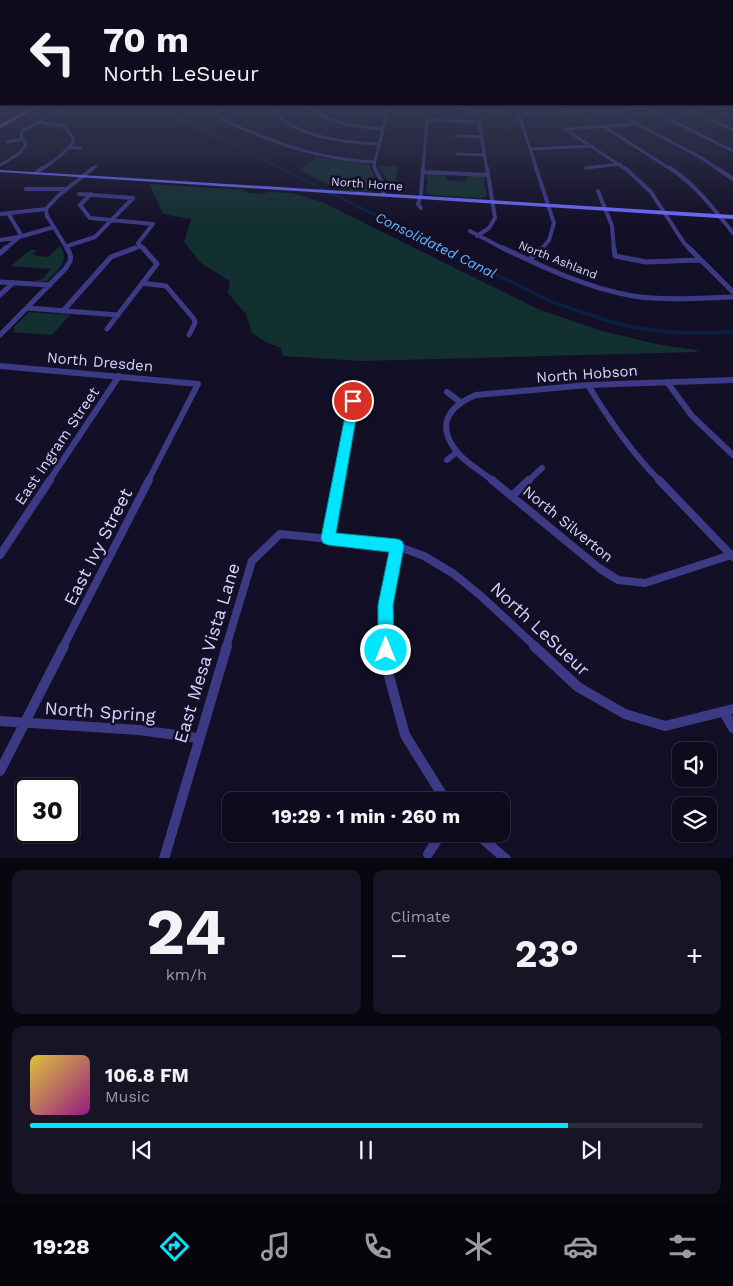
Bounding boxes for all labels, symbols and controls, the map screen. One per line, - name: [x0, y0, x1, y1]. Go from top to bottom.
- text: 70 m: [103, 19, 189, 61]
- icon: left: [20, 20, 85, 85]
- text: North LeSueur: [103, 61, 259, 86]
- street label: North Horne: [331, 174, 404, 194]
- water label: Consolidated Canal: [373, 209, 499, 281]
- street label: North Ashland: [517, 238, 599, 282]
- street label: North Dresden: [46, 348, 154, 376]
- street label: North Hobson: [536, 361, 638, 387]
- pin: [332, 380, 374, 422]
- street label: East Ingram Street: [11, 383, 103, 508]
- icon: arrive: [339, 387, 367, 415]
- street label: North Silverton: [519, 482, 617, 566]
- street label: East Ivy Street: [59, 484, 136, 609]
- street label: East Mesa Vista Lane: [169, 560, 244, 745]
- street label: North LeSueur: [486, 577, 594, 680]
- position arrow: [359, 623, 411, 675]
- street label: North Spring: [44, 697, 157, 726]
- map controls: [672, 742, 717, 842]
- button: sound: [672, 742, 717, 787]
- speed limit sign: 30: [15, 778, 80, 843]
- button: layers: [672, 797, 717, 842]
- text: 19:29 · 1 min · 260 m: [272, 805, 460, 828]
- text: 24: [146, 894, 226, 970]
- text: Climate: [391, 907, 451, 926]
- text: 23°: [515, 932, 579, 976]
- text: −: [391, 939, 407, 972]
- text: +: [686, 939, 703, 972]
- text: km/h: [166, 965, 207, 984]
- text: 106.8 FM: [105, 1064, 189, 1087]
- text: Music: [105, 1087, 150, 1106]
- icon: previous: [128, 1136, 156, 1164]
- icon: pause: [352, 1136, 380, 1164]
- icon: next: [577, 1136, 605, 1164]
- icon: directions: [157, 1229, 192, 1264]
- icon: music: [258, 1229, 293, 1264]
- icon: phone: [360, 1229, 395, 1264]
- icon: climate: [461, 1229, 496, 1264]
- icon: car: [563, 1229, 598, 1264]
- icon: filters: [665, 1229, 700, 1264]
- text: 19:28: [33, 1234, 90, 1259]

